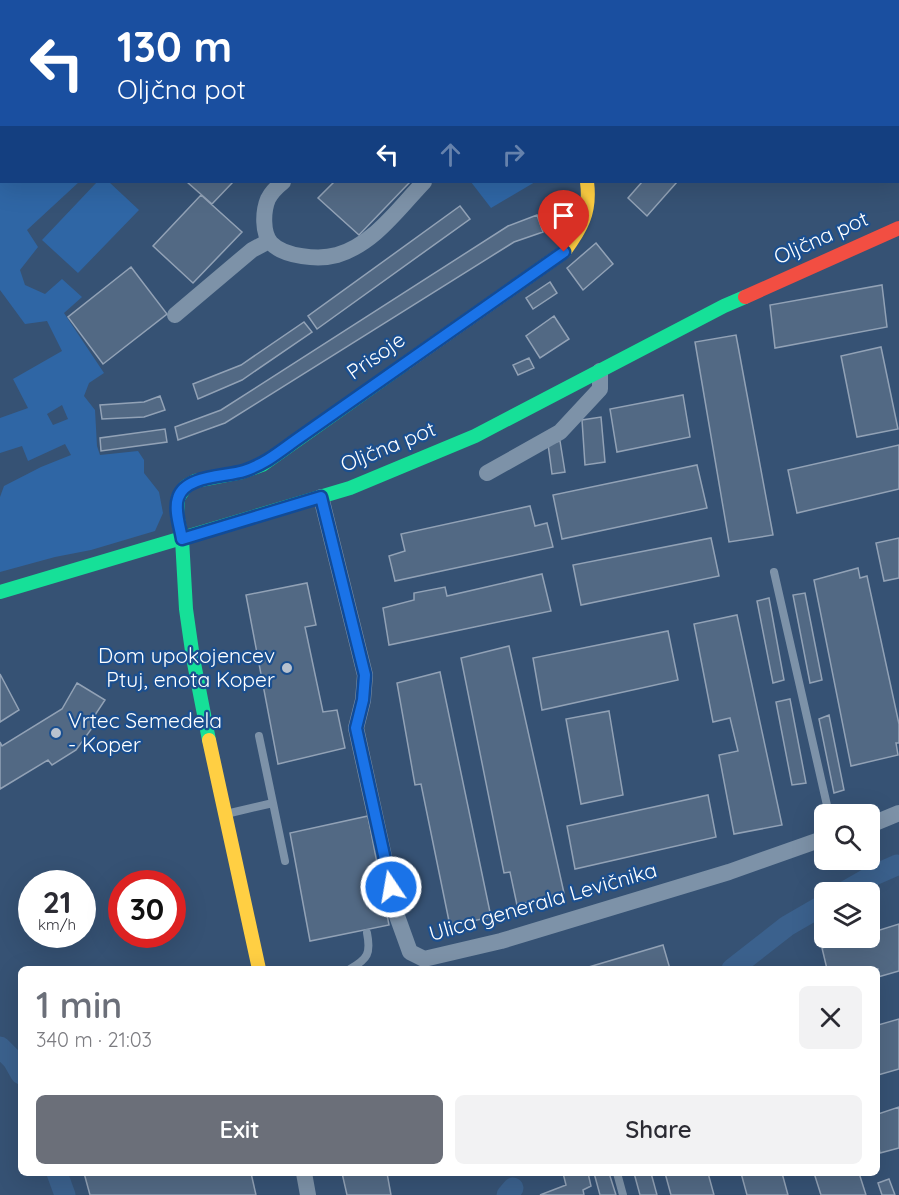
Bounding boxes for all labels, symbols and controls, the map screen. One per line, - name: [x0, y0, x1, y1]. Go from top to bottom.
- text: 130 m: [117, 20, 232, 73]
- icon: left: [18, 24, 96, 102]
- text: Oljčna pot: [117, 72, 246, 106]
- icon: left: [371, 138, 404, 171]
- icon: ahead: [434, 138, 467, 171]
- icon: right: [497, 138, 530, 171]
- pin: [538, 190, 589, 252]
- icon: arrive: [547, 199, 580, 232]
- street label: Oljčna pot: [769, 205, 872, 269]
- street label: Prisoje: [341, 326, 410, 385]
- street label: Oljčna pot: [336, 415, 439, 477]
- place label: Dom upokojencev Ptuj, enota Koper: [98, 642, 275, 692]
- marker: Dom upokojencev Ptuj, enota Koper: [280, 661, 294, 675]
- place label: Vrtec Semedela - Koper: [68, 707, 222, 757]
- marker: Vrtec Semedela - Koper: [49, 726, 63, 740]
- map controls: [814, 804, 880, 948]
- button: search: [814, 804, 880, 870]
- position arrow: [359, 855, 423, 919]
- street label: Ulica generala Levičnika: [426, 856, 660, 946]
- speed limit sign: 30: [108, 870, 186, 948]
- button: layers: [814, 882, 880, 948]
- text: 21: [43, 883, 71, 921]
- text: km/h: [38, 915, 76, 934]
- text: 1 min: [36, 982, 122, 1027]
- button: close: [799, 986, 862, 1049]
- text: 340 m · 21:03: [36, 1027, 152, 1052]
- button: Exit: [36, 1095, 443, 1164]
- button: Share: [455, 1095, 862, 1164]

